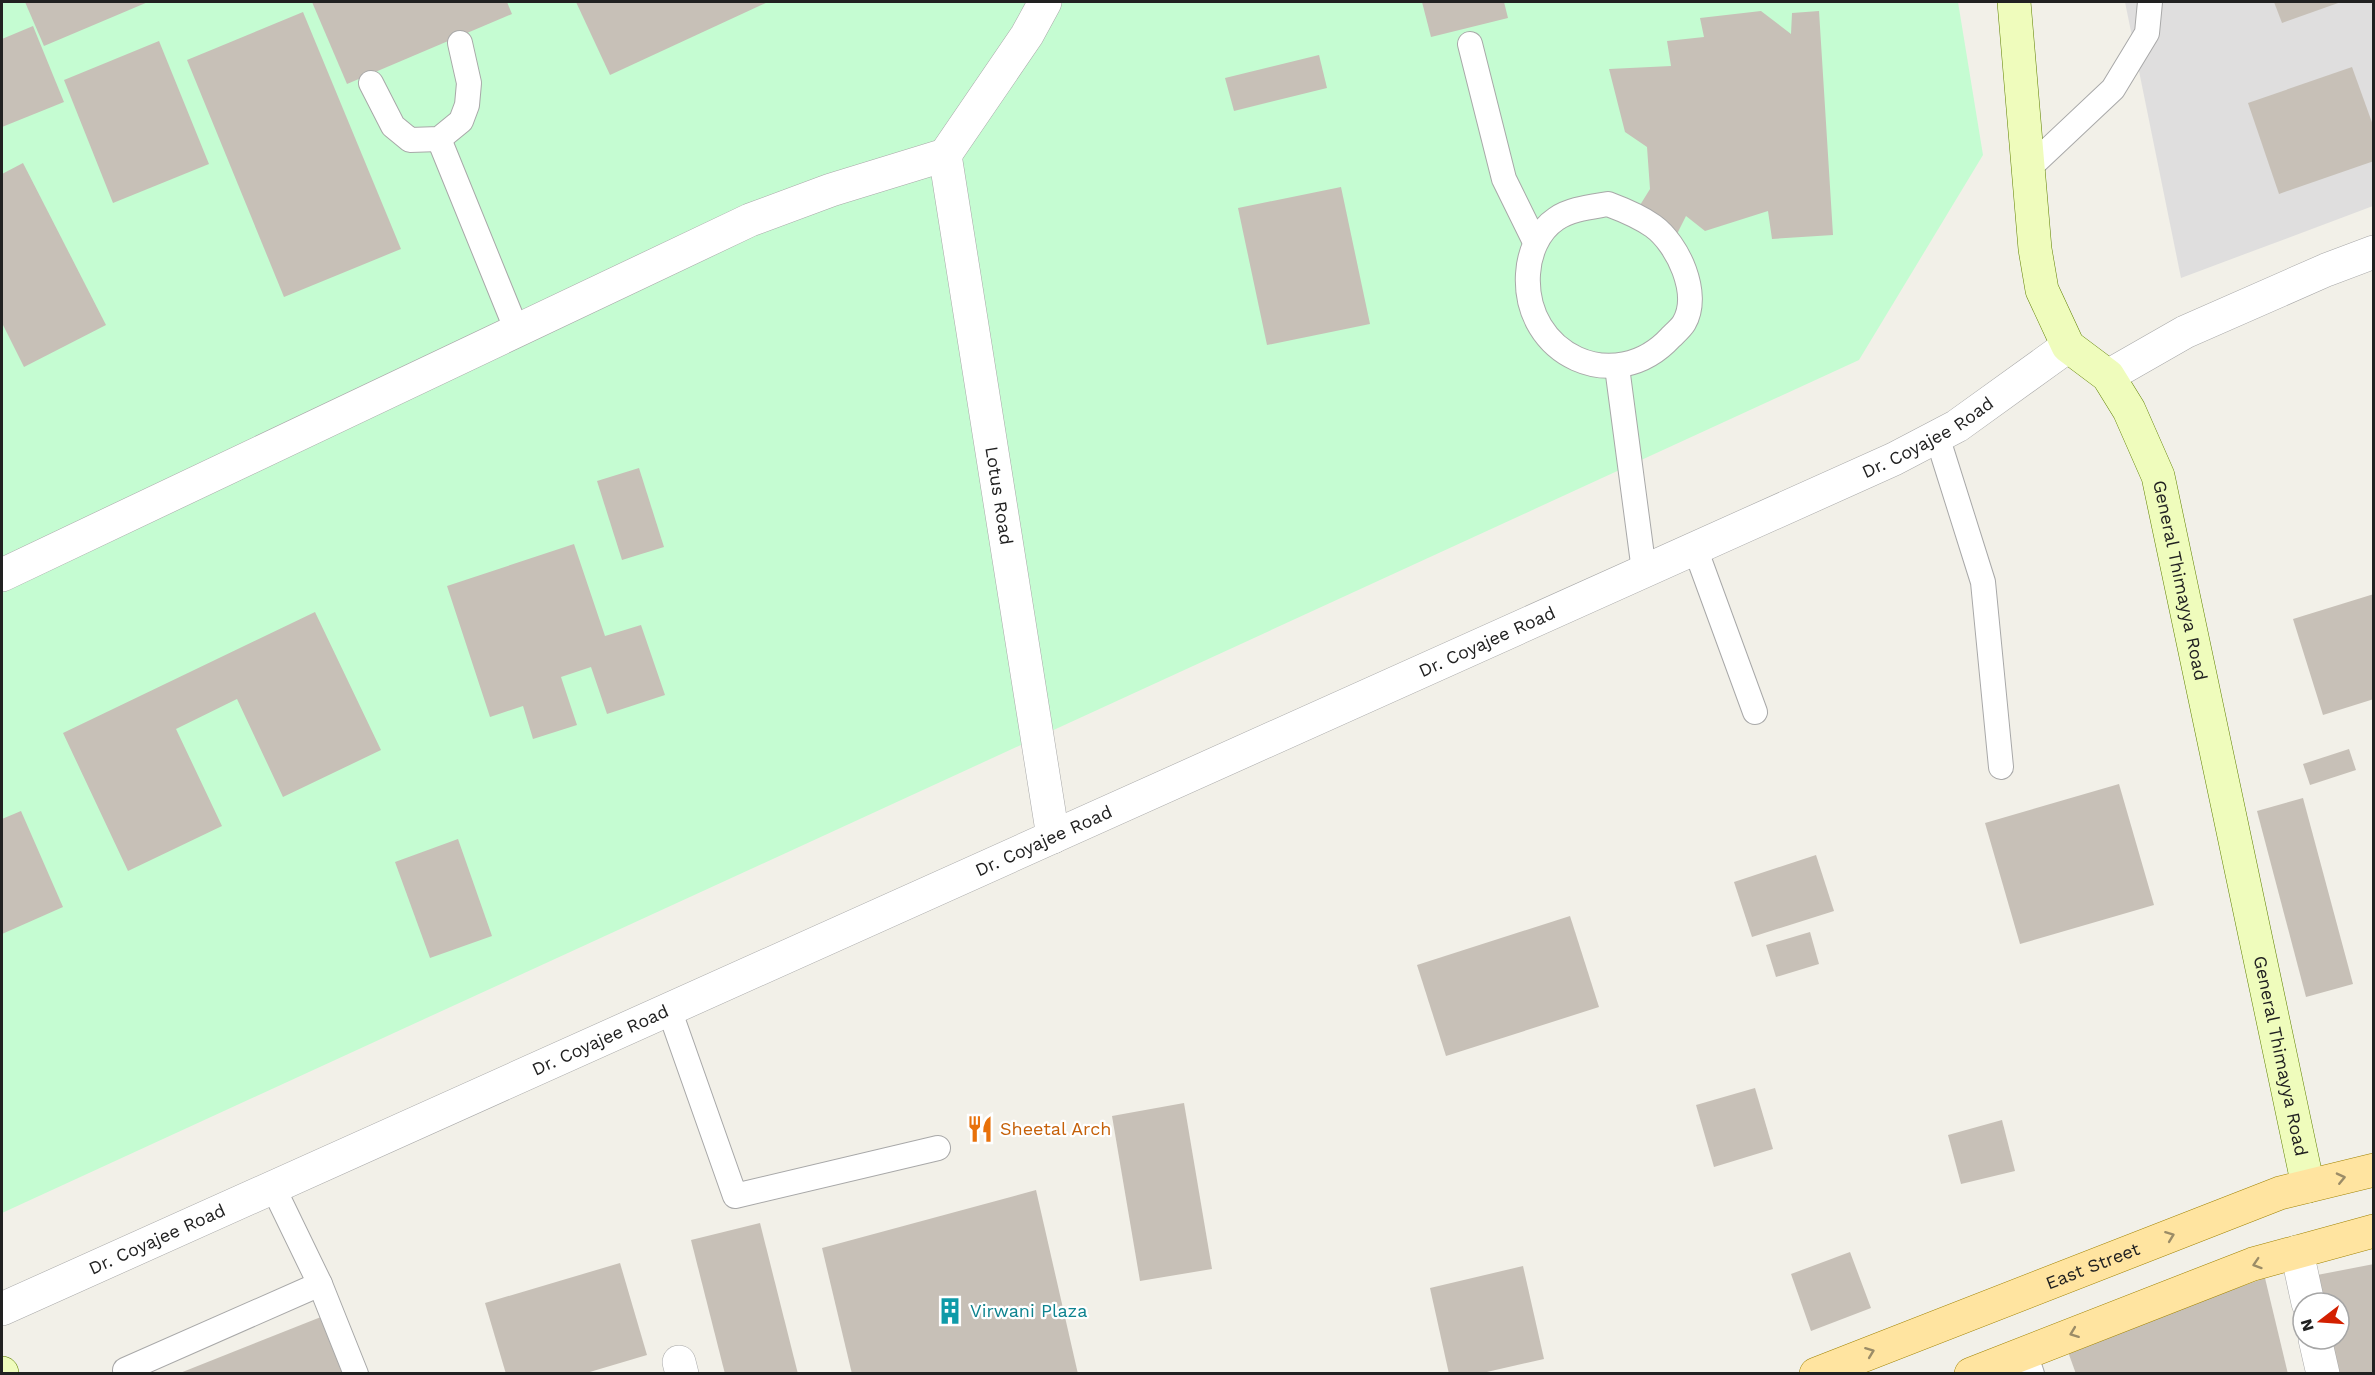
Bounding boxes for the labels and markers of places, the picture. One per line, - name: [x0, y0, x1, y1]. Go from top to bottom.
- restaurant icon: Sheetal Arch: [965, 1114, 995, 1144]
- place label: Sheetal Arch: [1000, 1118, 1111, 1139]
- building icon: Virwani Plaza: [935, 1296, 965, 1326]
- place label: Virwani Plaza: [970, 1300, 1087, 1321]

